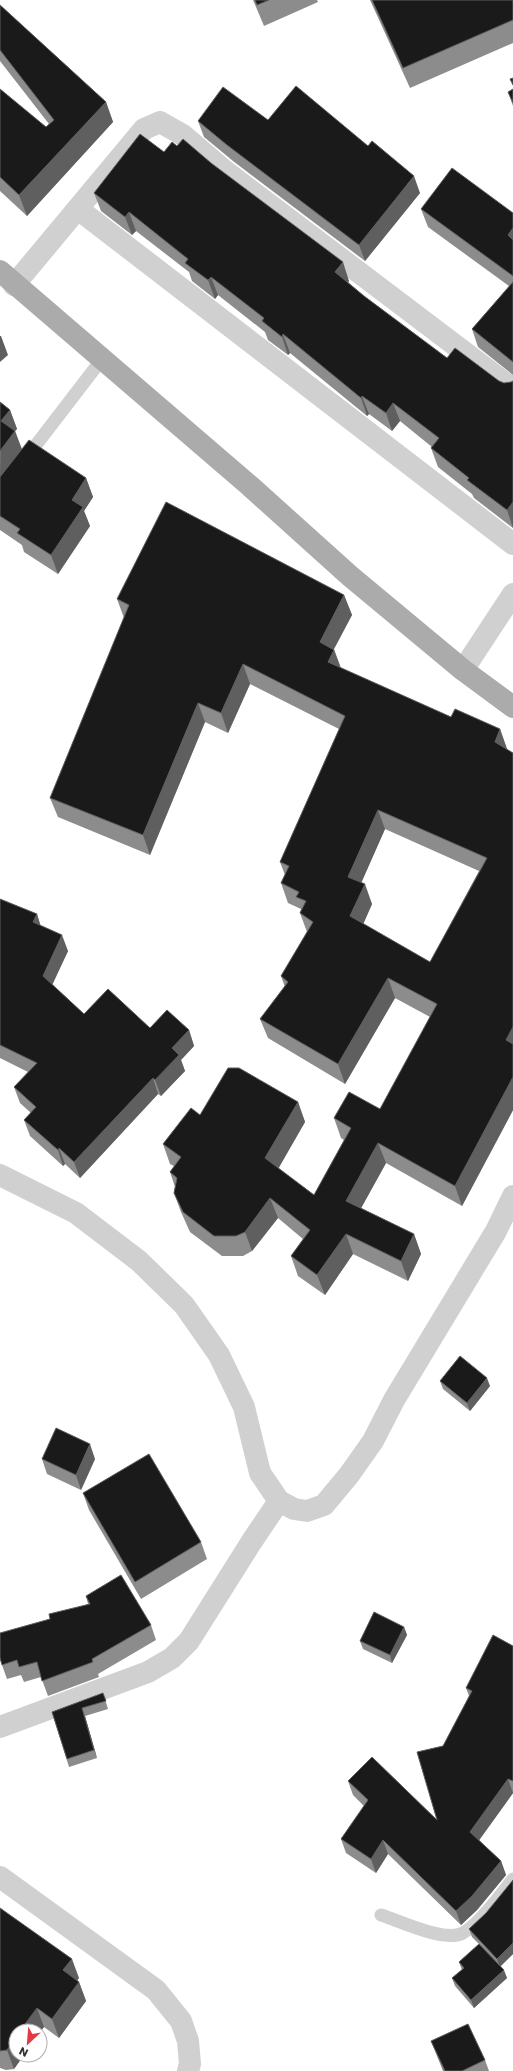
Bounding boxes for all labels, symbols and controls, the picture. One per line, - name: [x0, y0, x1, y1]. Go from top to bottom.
- north arrow: [8, 2023, 48, 2063]
- text: N: [16, 2043, 31, 2061]

